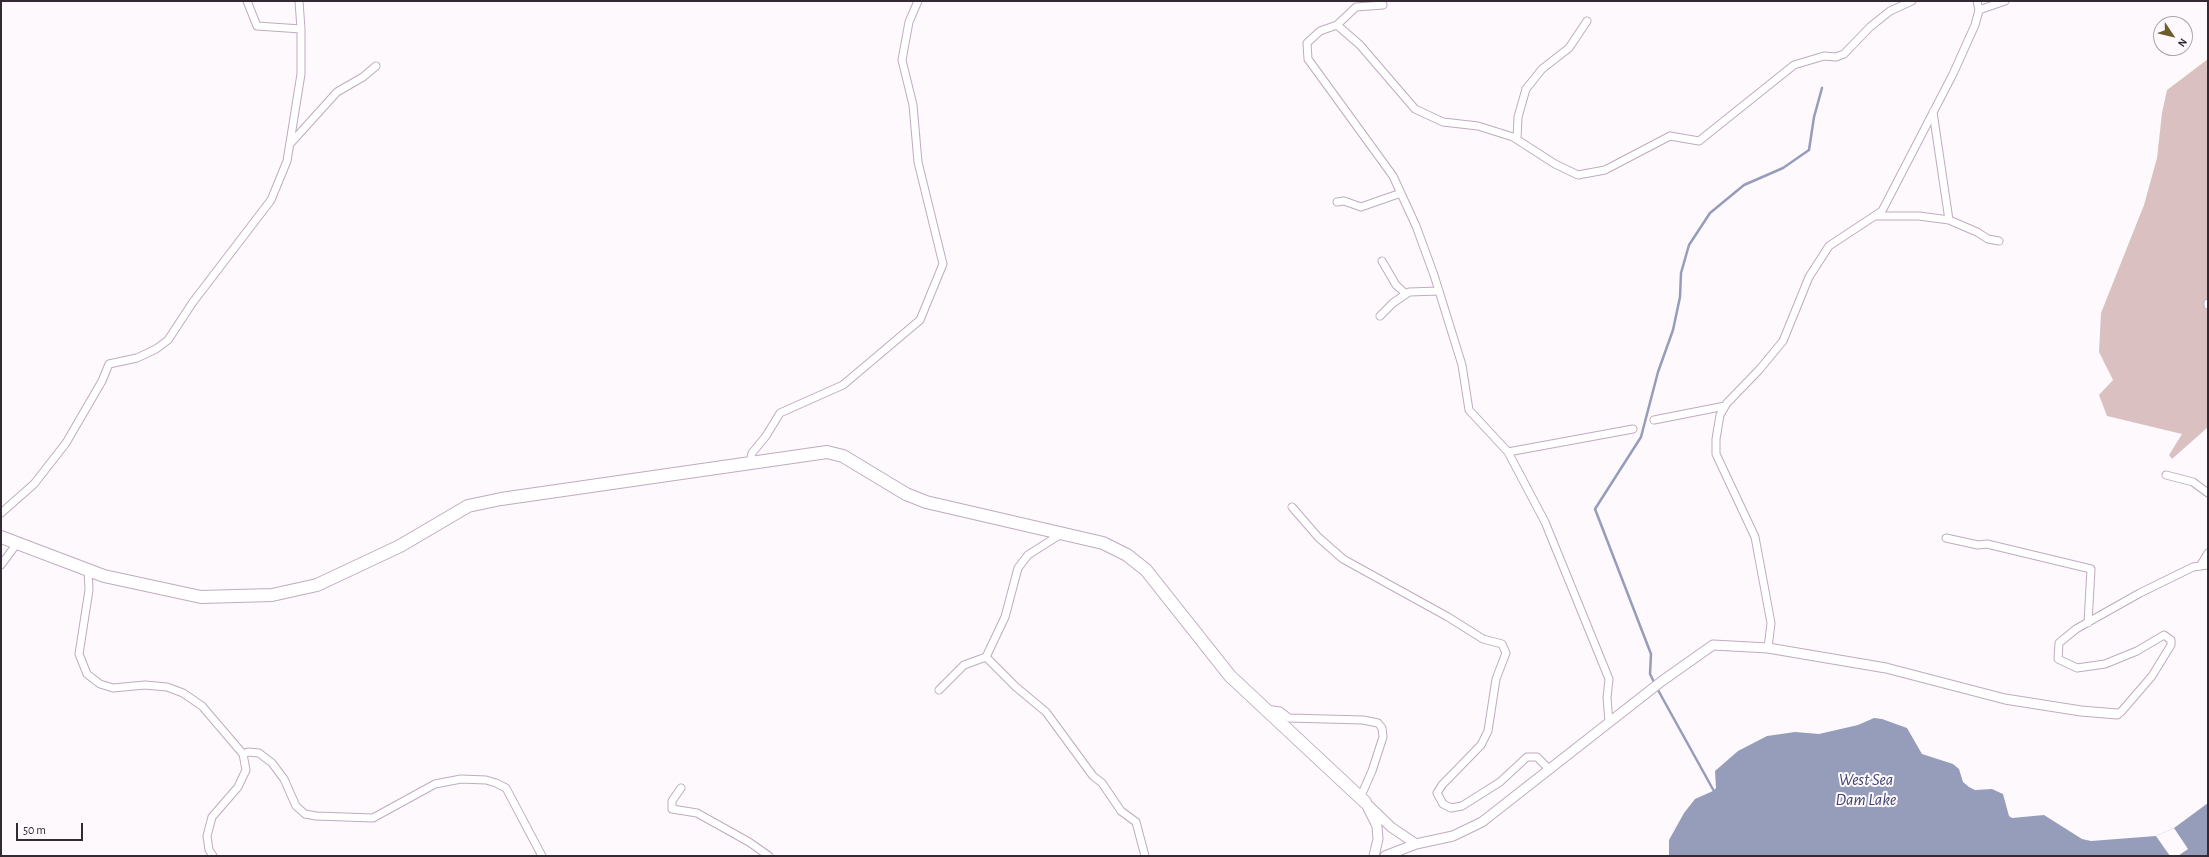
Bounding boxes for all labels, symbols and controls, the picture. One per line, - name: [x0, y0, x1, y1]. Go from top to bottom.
- north arrow: [2153, 16, 2193, 56]
- text: N: [2176, 36, 2189, 49]
- water label: West Sea Dam Lake: [1836, 770, 1896, 810]
- scale bar: [18, 815, 85, 841]
- text: 50 m: [23, 824, 46, 836]

